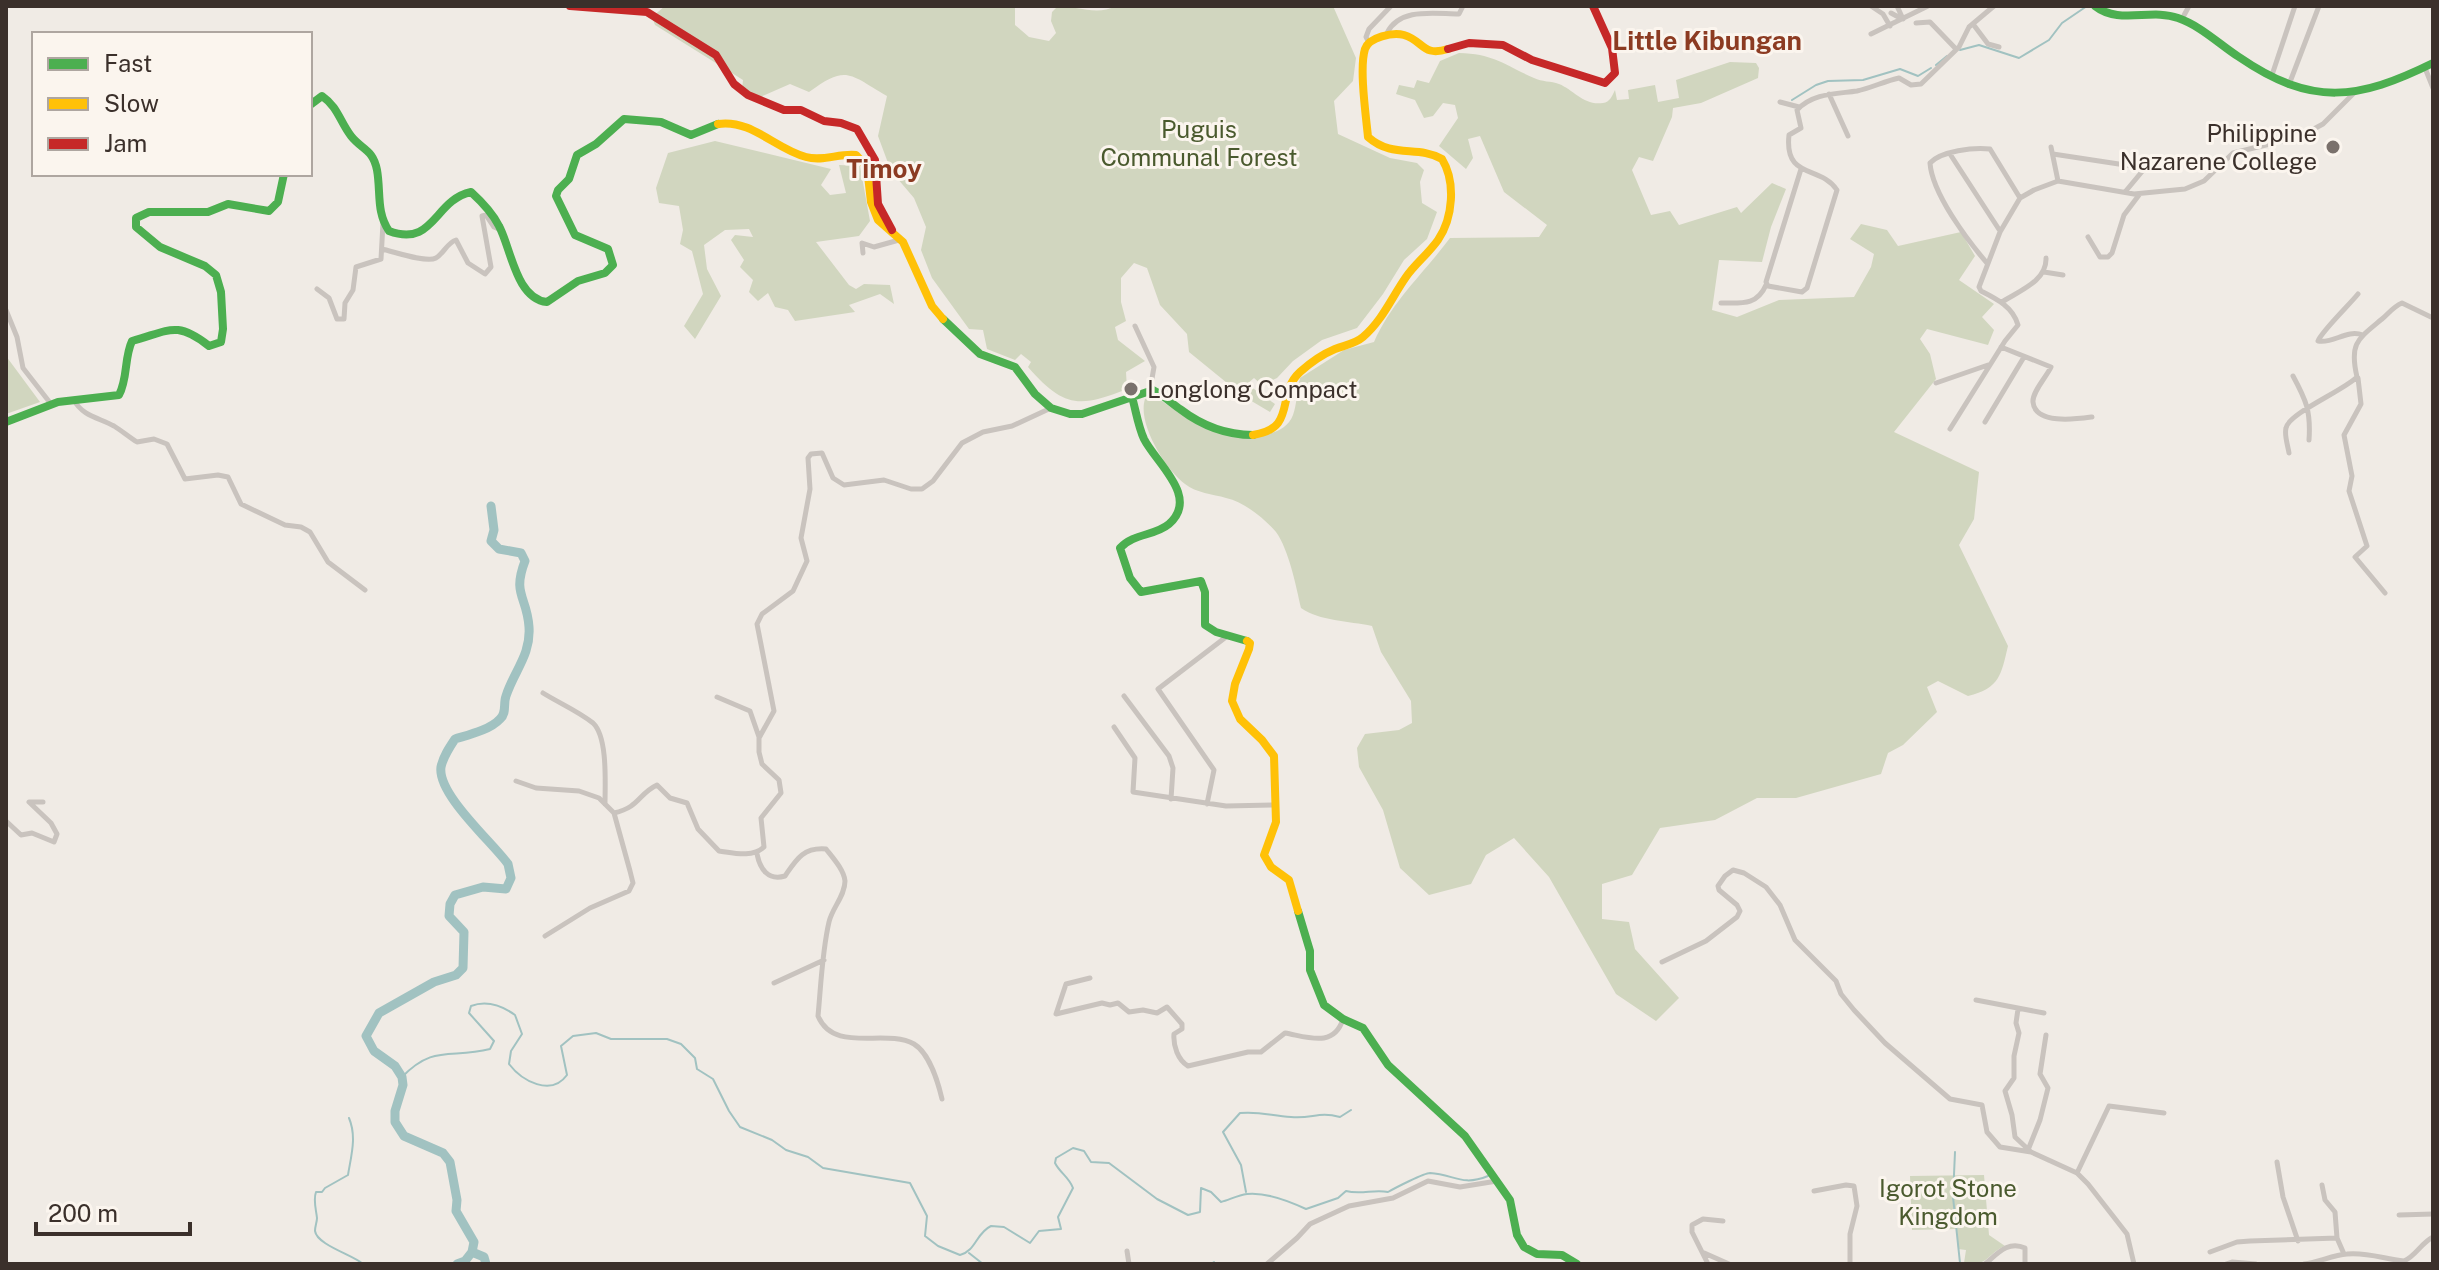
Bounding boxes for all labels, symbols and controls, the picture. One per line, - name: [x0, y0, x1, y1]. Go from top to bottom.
- district label: Little Kibungan: [1612, 25, 1802, 56]
- legend: [32, 32, 312, 176]
- text: Fast: [104, 49, 152, 77]
- text: Slow: [104, 89, 159, 117]
- park label: Puguis Communal Forest: [1100, 115, 1298, 171]
- place label: Philippine Nazarene College: [2120, 119, 2317, 175]
- text: Jam: [104, 129, 147, 157]
- marker: Philippine Nazarene College: [2324, 138, 2342, 156]
- district label: Timoy: [846, 153, 922, 184]
- place label: Longlong Compact: [1147, 375, 1358, 403]
- marker: Longlong Compact: [1122, 380, 1140, 398]
- park label: Igorot Stone Kingdom: [1879, 1174, 2017, 1230]
- scale bar: [36, 1186, 190, 1236]
- text: 200 m: [48, 1199, 118, 1227]

